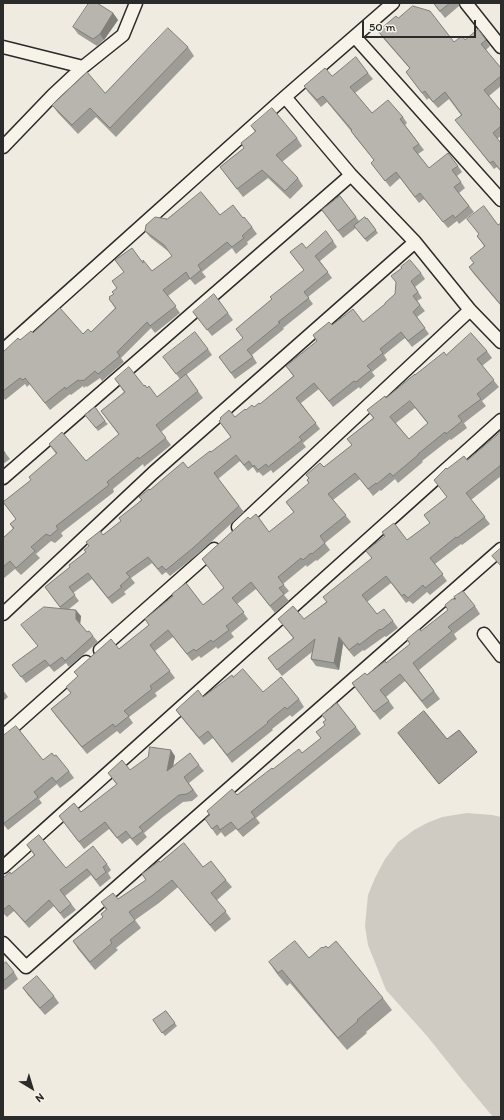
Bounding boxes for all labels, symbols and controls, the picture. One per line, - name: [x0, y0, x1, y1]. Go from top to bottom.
- scale bar: [364, 12, 478, 38]
- text: 50 m: [369, 20, 395, 34]
- north arrow: [12, 1068, 52, 1108]
- text: N: [33, 1090, 47, 1105]

